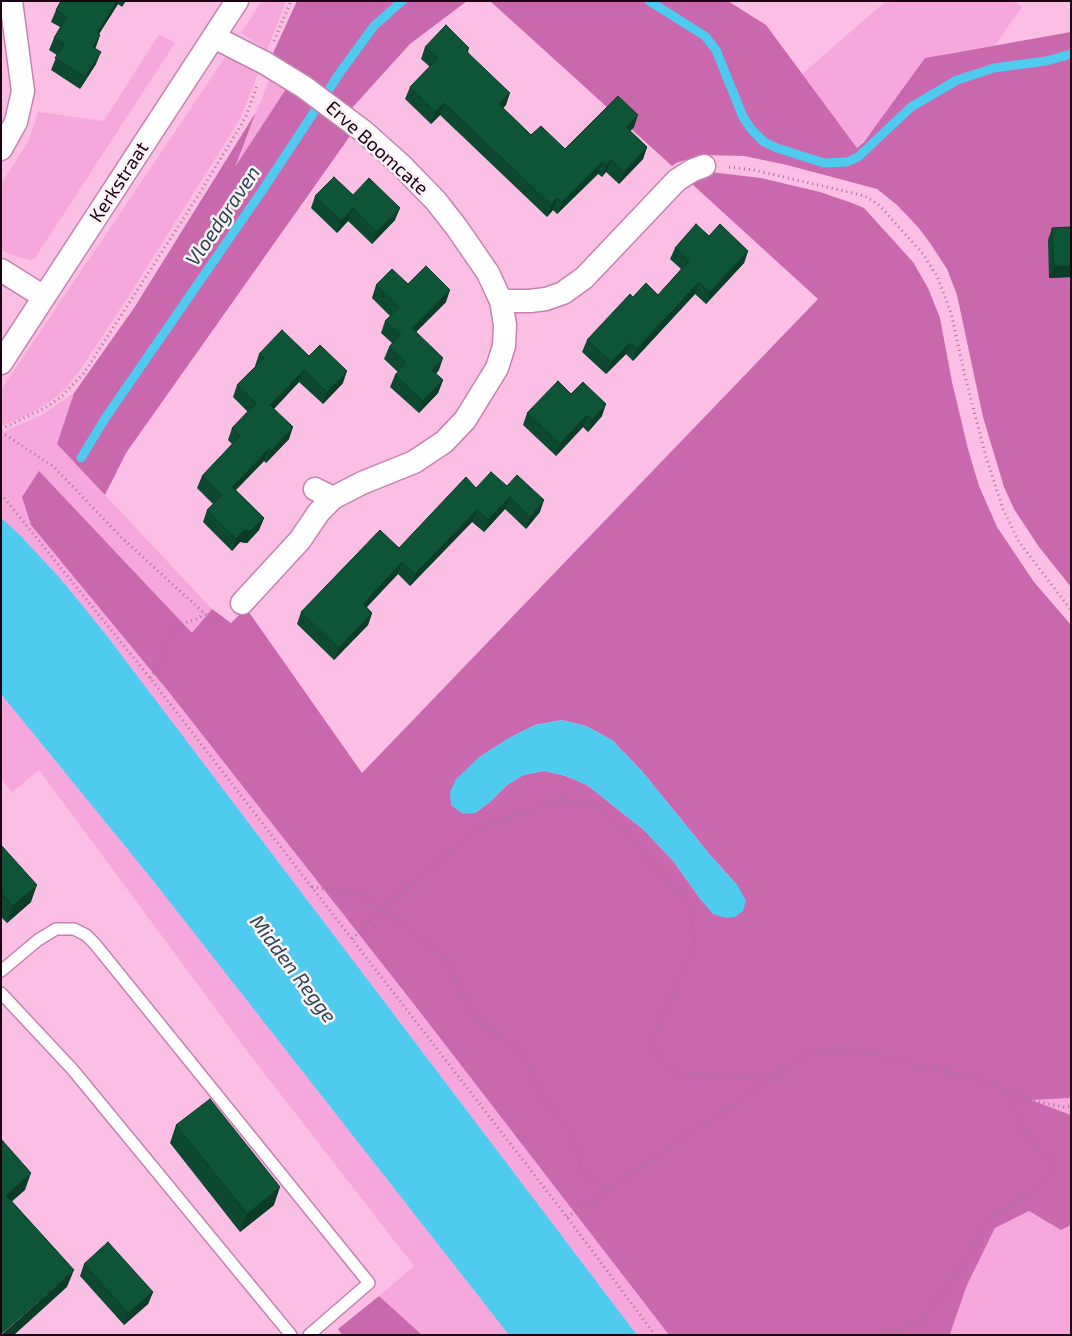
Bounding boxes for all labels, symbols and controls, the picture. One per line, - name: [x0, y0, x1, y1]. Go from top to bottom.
- street label: Erve Boomcate: [321, 96, 433, 200]
- street label: Kerkstraat: [85, 138, 153, 226]
- water label: Vloedgraven: [181, 162, 265, 270]
- water label: Midden Regge: [245, 910, 341, 1028]

